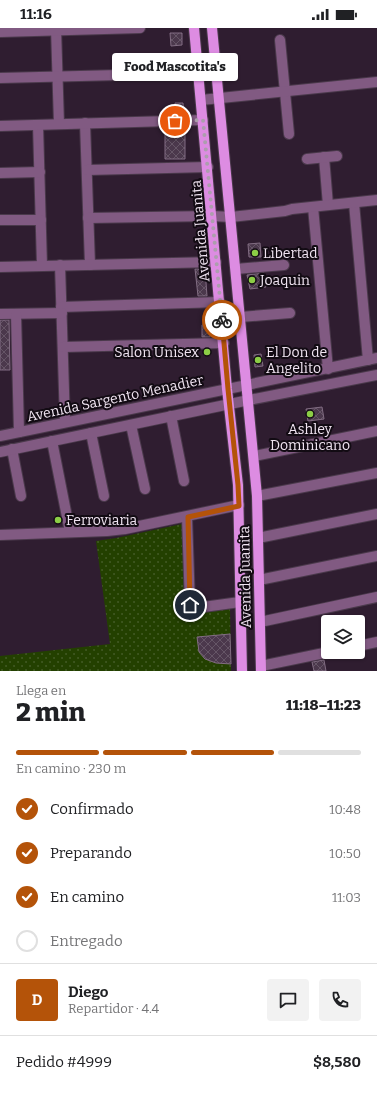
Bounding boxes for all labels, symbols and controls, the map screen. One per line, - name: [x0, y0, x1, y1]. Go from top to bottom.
- text: 11:16: [20, 5, 52, 23]
- callout: Food Mascotita's: [112, 53, 238, 81]
- text: Food Mascotita's: [124, 59, 226, 74]
- pin: [158, 104, 192, 138]
- icon: bag: [164, 110, 186, 132]
- street label: Avenida Juanita: [188, 179, 213, 283]
- place label: Libertad: [263, 245, 318, 262]
- marker: Libertad: [250, 248, 260, 258]
- place label: Joaquin: [259, 272, 310, 289]
- marker: Joaquin: [247, 275, 257, 285]
- courier: [202, 300, 242, 340]
- icon: bike: [211, 309, 233, 331]
- place label: Salon Unisex: [114, 344, 199, 361]
- place label: El Don de Angelito: [266, 344, 327, 377]
- marker: Salon Unisex: [202, 347, 212, 357]
- marker: El Don de Angelito: [253, 355, 263, 365]
- street label: Avenida Sargento Menadier: [25, 371, 205, 426]
- marker: Ashley Dominicano: [305, 409, 315, 419]
- place label: Ashley Dominicano: [270, 421, 350, 454]
- place label: Ferroviaria: [66, 512, 137, 529]
- marker: Ferroviaria: [53, 515, 63, 525]
- street label: Avenida Juanita: [236, 526, 255, 628]
- pin: [173, 588, 207, 622]
- icon: home: [179, 594, 201, 616]
- map controls: [321, 615, 365, 659]
- button: layers: [321, 615, 365, 659]
- text: Llega en: [16, 683, 66, 698]
- text: 11:18–11:23: [286, 696, 361, 714]
- text: 2 min: [16, 697, 86, 728]
- text: En camino · 230 m: [16, 761, 126, 776]
- icon: check: [16, 798, 38, 820]
- text: Confirmado: [50, 800, 134, 818]
- text: 10:48: [329, 802, 361, 817]
- icon: check: [16, 842, 38, 864]
- text: Preparando: [50, 844, 132, 862]
- text: 10:50: [329, 846, 361, 861]
- icon: check: [16, 886, 38, 908]
- text: En camino: [50, 888, 124, 906]
- text: 11:03: [332, 890, 361, 905]
- text: Entregado: [50, 932, 123, 950]
- button: chat: [267, 979, 309, 1021]
- button: phone: [319, 979, 361, 1021]
- text: Diego: [68, 983, 109, 1001]
- text: D: [32, 991, 42, 1009]
- text: Repartidor · 4.4: [68, 1001, 159, 1016]
- text: Pedido #4999: [16, 1053, 112, 1071]
- text: $8,580: [313, 1053, 361, 1071]

